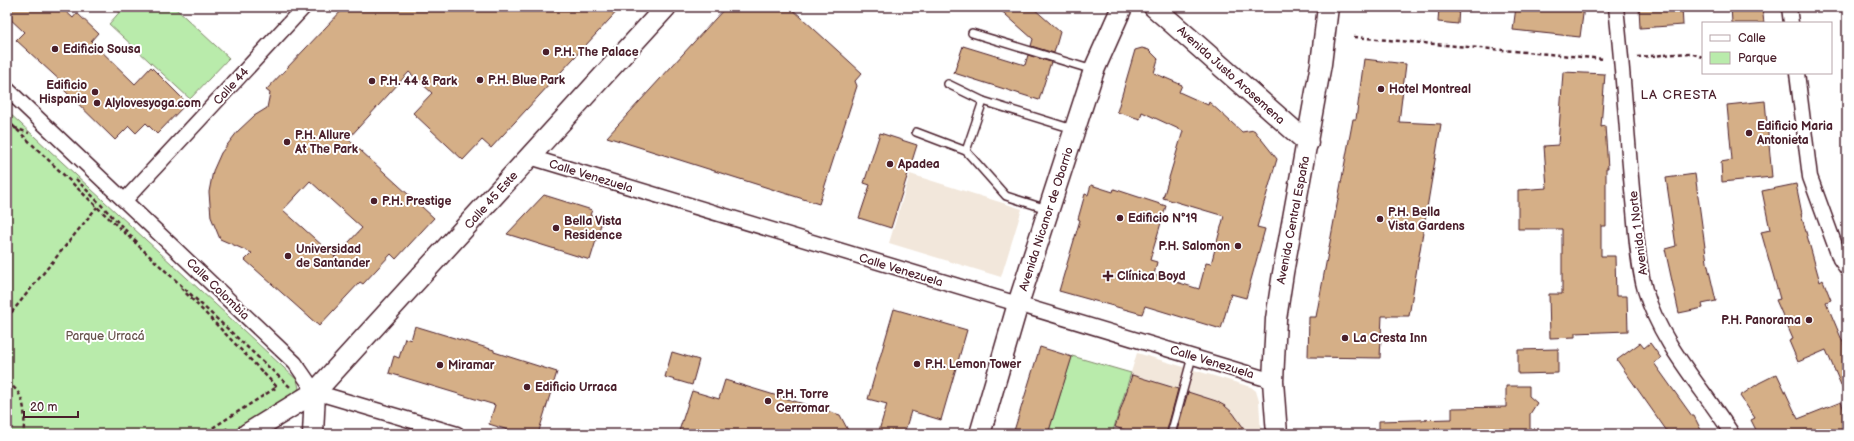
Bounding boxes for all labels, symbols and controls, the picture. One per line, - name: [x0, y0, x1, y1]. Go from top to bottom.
- legend: [1702, 22, 1832, 74]
- street label: Avenida Justo Arosemena: [1174, 23, 1288, 128]
- text: Calle: [1738, 31, 1766, 46]
- place label: Edificio Sousa: [63, 42, 141, 57]
- marker: Edificio Sousa: [50, 44, 60, 54]
- place label: P.H. The Palace: [554, 45, 639, 60]
- marker: P.H. The Palace: [541, 47, 551, 57]
- text: Parque: [1738, 51, 1777, 66]
- street label: Calle 44: [210, 64, 253, 108]
- place label: P.H. Blue Park: [488, 73, 566, 88]
- place label: P.H. 44 & Park: [380, 74, 458, 89]
- marker: P.H. Blue Park: [475, 75, 485, 85]
- marker: P.H. 44 & Park: [367, 76, 377, 86]
- place label: Edificio Hispania: [39, 78, 87, 107]
- place label: Hotel Montreal: [1389, 82, 1471, 97]
- marker: Hotel Montreal: [1376, 84, 1386, 94]
- marker: Edificio Hispania: [90, 87, 100, 97]
- district label: LA CRESTA: [1640, 87, 1718, 103]
- place label: Alylovesyoga.com: [104, 96, 201, 111]
- marker: Alylovesyoga.com: [92, 98, 102, 108]
- place label: Edificio Maria Antonieta: [1756, 119, 1833, 148]
- place label: P.H. Allure At The Park: [294, 128, 359, 157]
- marker: Edificio Maria Antonieta: [1744, 128, 1754, 138]
- marker: P.H. Allure At The Park: [282, 137, 292, 147]
- street label: Avenida Nicanor de Obarrio: [1016, 145, 1077, 293]
- street label: Avenida Central España: [1274, 155, 1313, 285]
- street label: Calle Venezuela: [547, 157, 635, 196]
- place label: Apadea: [897, 157, 940, 172]
- marker: Apadea: [885, 159, 895, 169]
- street label: Calle 45 Este: [461, 168, 521, 232]
- street label: Avenida 1 Norte: [1626, 190, 1651, 276]
- place label: P.H. Prestige: [382, 194, 451, 209]
- marker: P.H. Prestige: [369, 196, 379, 206]
- place label: P.H. Bella Vista Gardens: [1388, 205, 1465, 234]
- place label: Edificio N°19: [1128, 211, 1198, 226]
- marker: Edificio N°19: [1115, 213, 1125, 223]
- place label: Bella Vista Residence: [564, 214, 622, 243]
- marker: P.H. Bella Vista Gardens: [1375, 214, 1385, 224]
- marker: Bella Vista Residence: [551, 223, 561, 233]
- place label: P.H. Salomon: [1158, 239, 1230, 254]
- marker: P.H. Salomon: [1233, 241, 1243, 251]
- place label: Universidad de Santander: [296, 242, 370, 271]
- marker: Universidad de Santander: [283, 251, 293, 261]
- street label: Calle Venezuela: [857, 251, 945, 290]
- street label: Calle Colombia: [183, 255, 253, 323]
- place label: Clínica Boyd: [1117, 269, 1185, 284]
- marker: Clínica Boyd: [1102, 270, 1114, 282]
- place label: P.H. Panorama: [1721, 313, 1801, 328]
- marker: P.H. Panorama: [1804, 315, 1814, 325]
- park label: Parque Urracá: [65, 329, 145, 344]
- place label: La Cresta Inn: [1353, 331, 1427, 346]
- marker: La Cresta Inn: [1340, 333, 1350, 343]
- street label: Calle Venezuela: [1168, 343, 1256, 382]
- place label: P.H. Lemon Tower: [925, 357, 1021, 372]
- place label: Miramar: [448, 358, 495, 373]
- marker: P.H. Lemon Tower: [912, 359, 922, 369]
- marker: Miramar: [435, 360, 445, 370]
- place label: Edificio Urraca: [535, 380, 617, 395]
- marker: Edificio Urraca: [522, 382, 532, 392]
- place label: P.H. Torre Cerromar: [776, 387, 830, 416]
- scale bar: [24, 393, 78, 419]
- marker: P.H. Torre Cerromar: [763, 396, 773, 406]
- text: 20 m: [30, 400, 57, 415]

